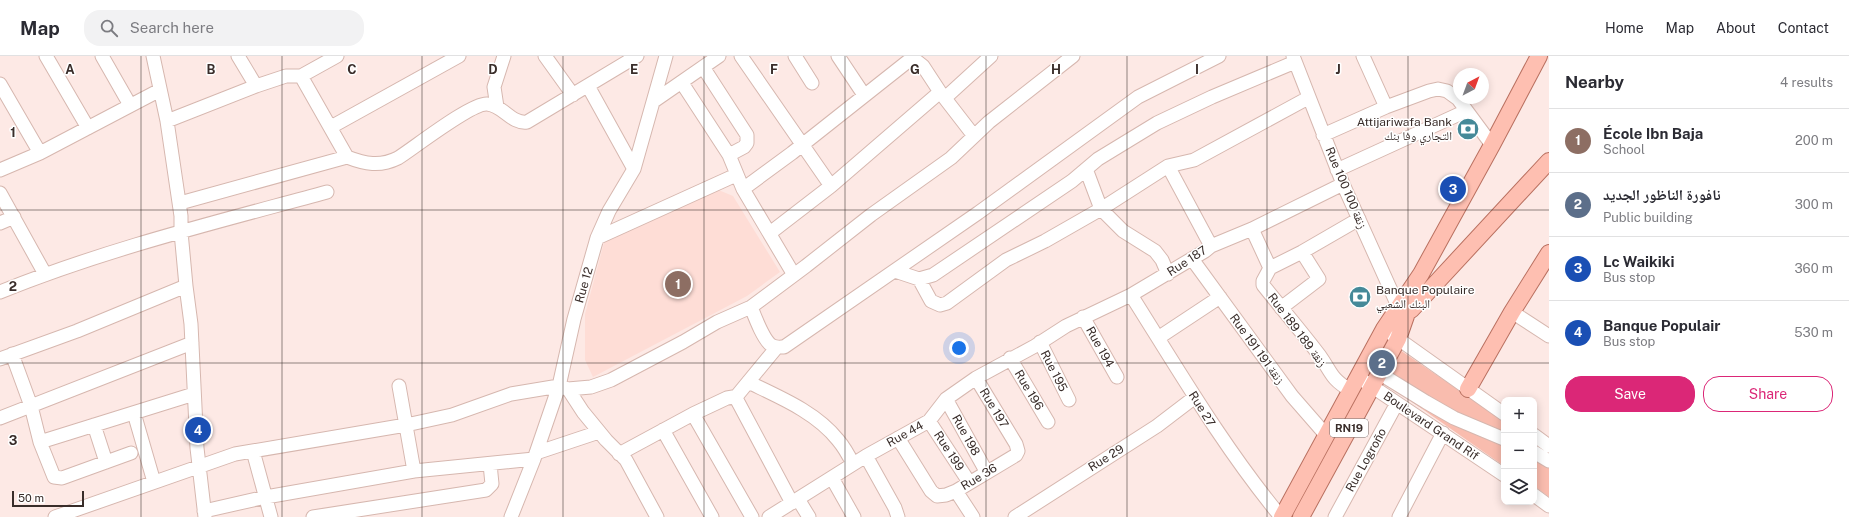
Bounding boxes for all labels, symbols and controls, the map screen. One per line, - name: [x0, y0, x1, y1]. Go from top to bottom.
- search box: [84, 10, 364, 46]
- text: Map: [20, 17, 60, 39]
- icon: search: [98, 17, 120, 39]
- text: Search here: [130, 19, 214, 36]
- text: Home: [1605, 20, 1644, 36]
- text: Map: [1666, 20, 1694, 36]
- text: About: [1716, 20, 1756, 36]
- text: Contact: [1778, 20, 1829, 36]
- text: A: [65, 62, 75, 77]
- text: B: [207, 62, 216, 77]
- text: C: [347, 62, 357, 77]
- text: D: [488, 62, 498, 77]
- text: E: [630, 62, 638, 77]
- text: F: [770, 62, 778, 77]
- text: G: [910, 62, 920, 77]
- text: H: [1051, 62, 1061, 77]
- text: I: [1195, 62, 1199, 77]
- text: J: [1335, 62, 1341, 77]
- north arrow: [1453, 68, 1489, 104]
- text: Nearby: [1565, 72, 1624, 92]
- text: 4 results: [1780, 75, 1833, 90]
- place label: Attijariwafa Bank التجاري وفا بنك: [1357, 115, 1452, 146]
- bank icon: Attijariwafa Bank التجاري وفا بنك: [1455, 116, 1481, 142]
- text: 1: [10, 125, 16, 140]
- text: École Ibn Baja: [1603, 125, 1703, 142]
- text: 1: [1575, 133, 1581, 148]
- text: 200 m: [1795, 133, 1833, 148]
- text: School: [1603, 142, 1645, 157]
- street label: Rue 100 زنقة 100: [1322, 145, 1370, 231]
- pin: 3: [1440, 174, 1466, 204]
- text: نافورة الناظور الجديد: [1603, 186, 1721, 203]
- text: 2: [1574, 197, 1582, 212]
- text: 300 m: [1795, 197, 1833, 212]
- text: Public building: [1603, 210, 1693, 225]
- street label: Rue 187: [1165, 243, 1209, 279]
- text: Lc Waikiki: [1603, 253, 1675, 270]
- text: 3: [1574, 261, 1582, 276]
- text: 360 m: [1795, 261, 1833, 276]
- street label: Rue 12: [572, 265, 596, 305]
- pin: 1: [665, 269, 691, 299]
- text: Bus stop: [1603, 270, 1655, 285]
- text: 2: [9, 279, 17, 294]
- place label: Banque Populaire البنك الشعبي: [1376, 283, 1475, 314]
- bank icon: Banque Populaire البنك الشعبي: [1347, 284, 1373, 310]
- street label: Rue 189 زنقة 189: [1265, 290, 1329, 370]
- street label: Rue 191 زنقة 191: [1227, 311, 1287, 387]
- text: Banque Populair: [1603, 317, 1720, 334]
- street label: Rue 194: [1083, 324, 1117, 370]
- text: 4: [1574, 325, 1582, 340]
- text: 530 m: [1794, 325, 1833, 340]
- text: Bus stop: [1603, 334, 1655, 349]
- your location: [949, 338, 969, 358]
- street label: Rue 195: [1038, 348, 1071, 394]
- pin: 2: [1369, 348, 1395, 378]
- street label: Rue 196: [1012, 367, 1046, 413]
- button: Save: [1565, 376, 1695, 412]
- button: Share: [1703, 376, 1833, 412]
- street label: Rue 197: [977, 386, 1011, 430]
- street label: Rue 27: [1186, 389, 1218, 429]
- street label: Boulevard Grand Rif: [1381, 389, 1481, 463]
- map controls: [1501, 397, 1537, 505]
- button: +: [1501, 397, 1537, 433]
- street label: Rue 198: [949, 412, 983, 458]
- pin: 4: [185, 415, 211, 445]
- street label: Rue 44: [884, 418, 926, 450]
- road number: RN19: [1330, 419, 1368, 437]
- street label: Rue Logroño: [1343, 426, 1389, 494]
- street label: Rue 199: [931, 429, 967, 473]
- text: 3: [9, 433, 18, 448]
- button: −: [1501, 433, 1537, 469]
- street label: Rue 29: [1086, 442, 1126, 474]
- street label: Rue 36: [958, 461, 1000, 493]
- button: layers: [1501, 469, 1537, 505]
- scale bar: [12, 489, 84, 508]
- text: 50 m: [18, 492, 44, 504]

